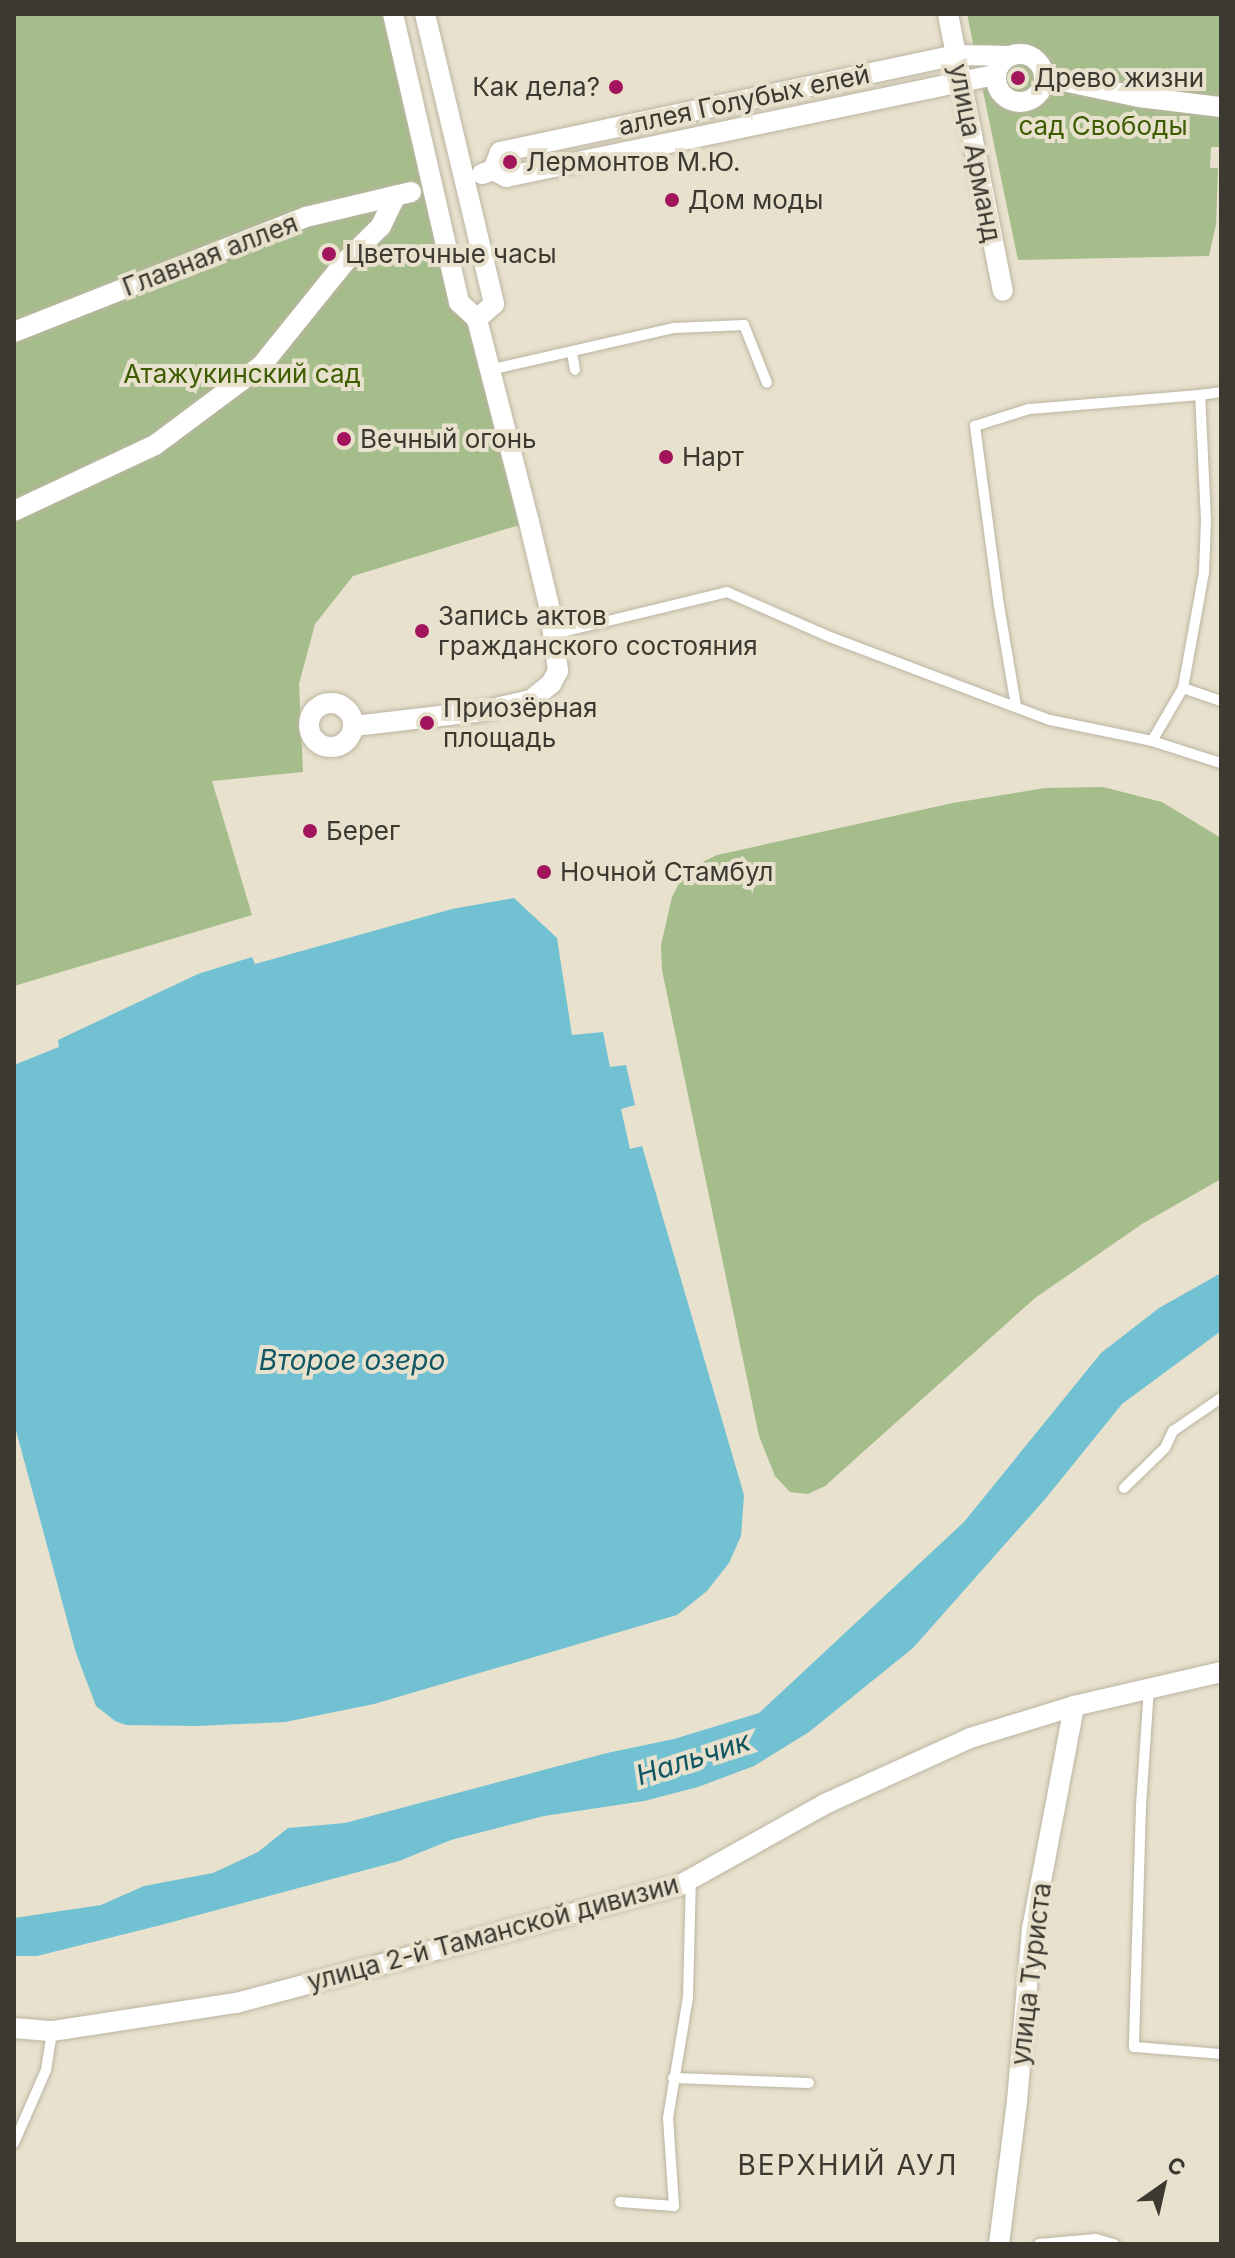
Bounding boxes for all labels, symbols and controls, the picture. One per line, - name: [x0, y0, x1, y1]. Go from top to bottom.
- street label: аллея Голубых елей: [616, 58, 872, 142]
- street label: улица Арманд: [942, 61, 1008, 245]
- place label: Древо жизни: [1034, 62, 1204, 94]
- marker: Древо жизни: [1009, 69, 1027, 87]
- place label: Как дела?: [472, 71, 600, 103]
- marker: Как дела?: [607, 78, 625, 96]
- park label: сад Свободы: [1018, 110, 1188, 142]
- place label: Лермонтов М.Ю.: [526, 146, 740, 178]
- marker: Лермонтов М.Ю.: [501, 153, 519, 171]
- place label: Дом моды: [688, 184, 823, 216]
- marker: Дом моды: [663, 191, 681, 209]
- street label: Главная аллея: [118, 207, 302, 303]
- place label: Цветочные часы: [345, 238, 557, 270]
- marker: Цветочные часы: [320, 245, 338, 263]
- park label: Атажукинский сад: [123, 358, 361, 390]
- place label: Вечный огонь: [360, 423, 537, 455]
- marker: Вечный огонь: [335, 430, 353, 448]
- place label: Нарт: [682, 441, 744, 473]
- marker: Нарт: [657, 448, 675, 466]
- place label: Запись актов гражданского состояния: [438, 600, 758, 662]
- marker: Запись актов гражданского состояния: [413, 622, 431, 640]
- place label: Приозёрная площадь: [443, 692, 598, 754]
- marker: Приозёрная площадь: [418, 714, 436, 732]
- place label: Берег: [326, 815, 400, 847]
- marker: Берег: [301, 822, 319, 840]
- place label: Ночной Стамбул: [560, 856, 773, 888]
- marker: Ночной Стамбул: [535, 863, 553, 881]
- water label: Второе озеро: [259, 1343, 445, 1377]
- water label: Нальчик: [632, 1724, 754, 1792]
- street label: улица 2-й Таманской дивизии: [304, 1868, 682, 1998]
- street label: улица Туриста: [1004, 1881, 1058, 2067]
- north arrow: [1123, 2146, 1203, 2226]
- district label: ВЕРХНИЙ АУЛ: [738, 2148, 958, 2182]
- text: С: [1162, 2151, 1190, 2181]

